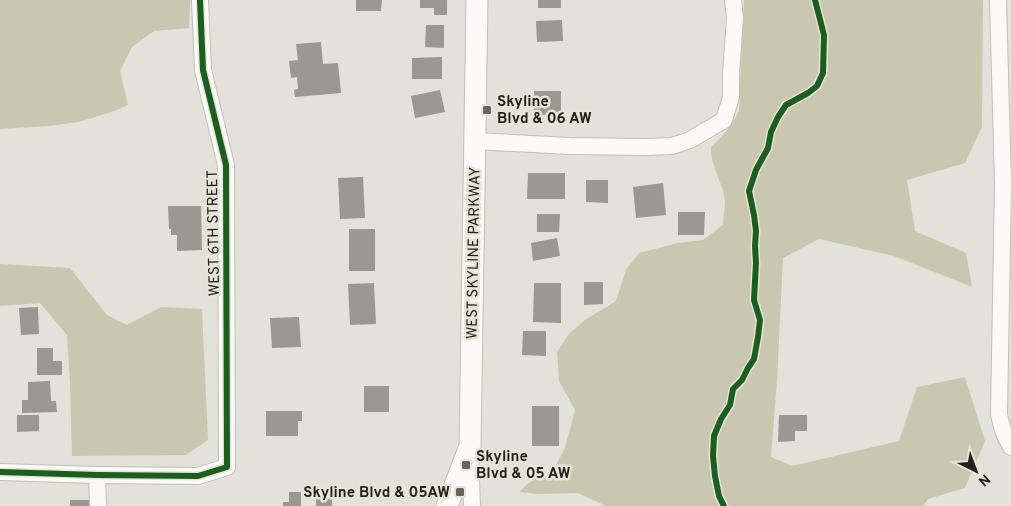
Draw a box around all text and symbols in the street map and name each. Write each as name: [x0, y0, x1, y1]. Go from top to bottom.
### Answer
place label: Skyline Blvd & 06 AW: [497, 93, 592, 129]
marker: Skyline Blvd & 06 AW: [481, 104, 493, 116]
street label: WEST SKYLINE PARKWAY: [463, 166, 486, 339]
street label: WEST 6TH STREET: [204, 170, 225, 296]
north arrow: [951, 446, 1001, 496]
place label: Skyline Blvd & 05 AW: [476, 448, 571, 484]
marker: Skyline Blvd & 05 AW: [460, 459, 472, 471]
text: N: [974, 470, 993, 489]
place label: Skyline Blvd & 05AW: [303, 484, 450, 503]
marker: Skyline Blvd & 05AW: [454, 486, 466, 498]

